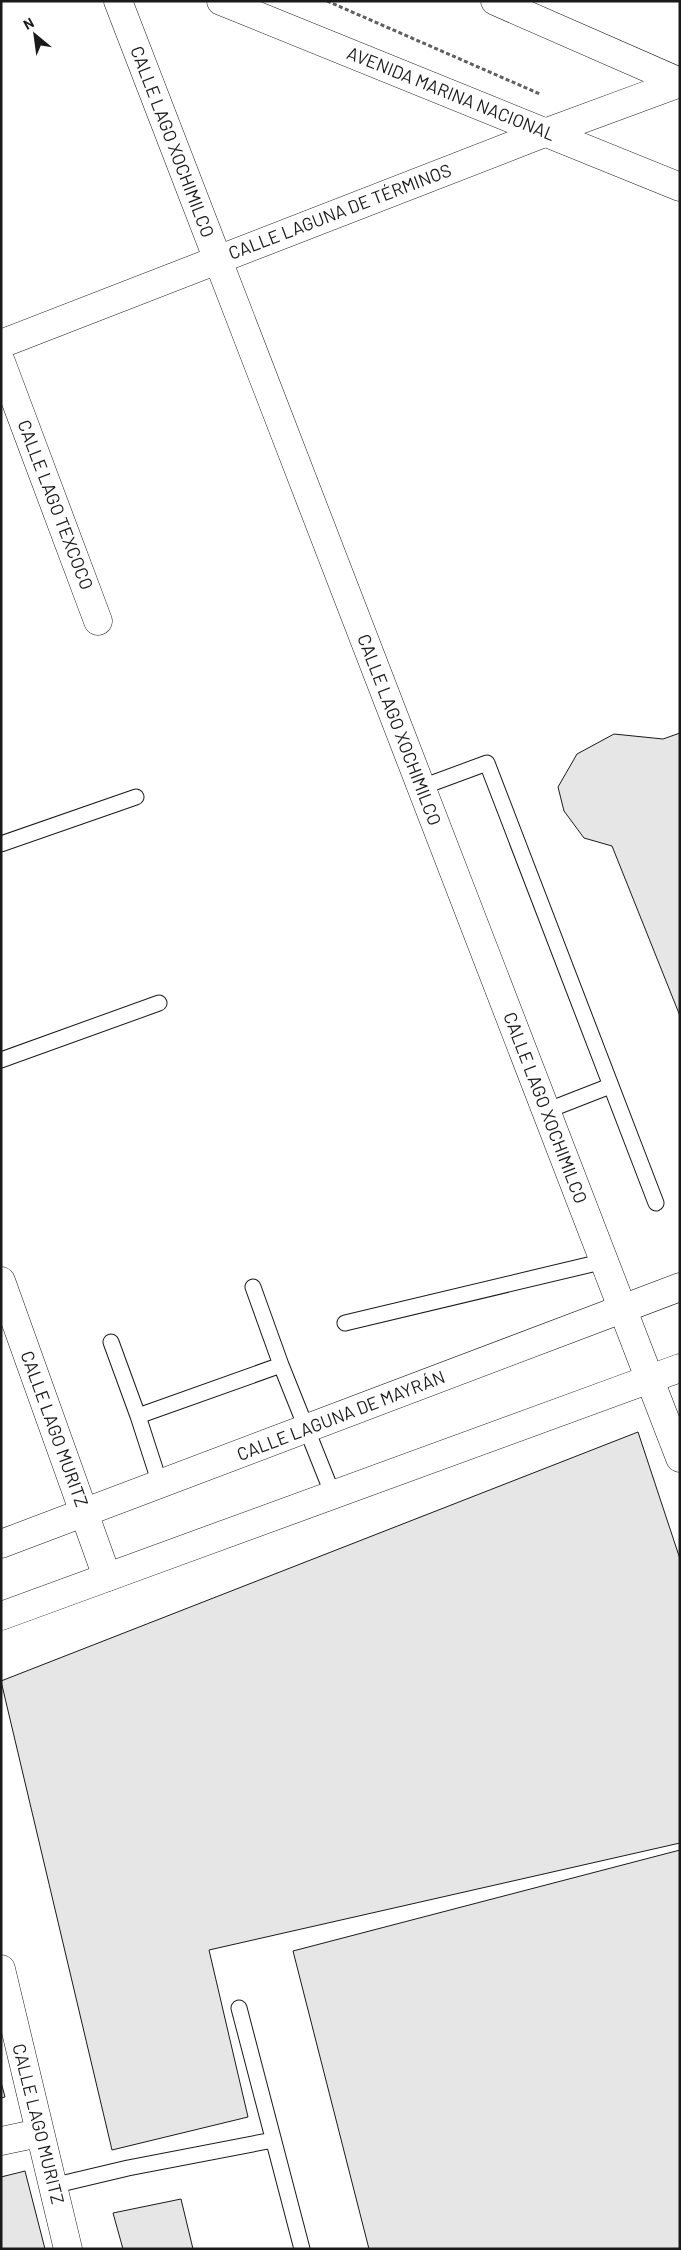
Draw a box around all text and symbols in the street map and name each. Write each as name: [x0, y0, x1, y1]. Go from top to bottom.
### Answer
north arrow: [10, 10, 60, 60]
text: N: [20, 14, 37, 33]
street label: AVENIDA MARINA NACIONAL: [344, 41, 559, 145]
street label: CALLE LAGO XOCHIMILCO: [126, 43, 220, 240]
street label: CALLE LAGUNA DE TÉRMINOS: [225, 158, 454, 264]
street label: CALLE LAGO TEXCOCO: [13, 417, 98, 593]
street label: CALLE LAGO XOCHIMILCO: [353, 631, 447, 828]
street label: CALLE LAGO XOCHIMILCO: [499, 1009, 593, 1206]
street label: CALLE LAGO MURITZ: [16, 1348, 93, 1510]
street label: CALLE LAGUNA DE MAYRÁN: [234, 1365, 448, 1465]
street label: CALLE LAGO MURITZ: [8, 2041, 70, 2206]

